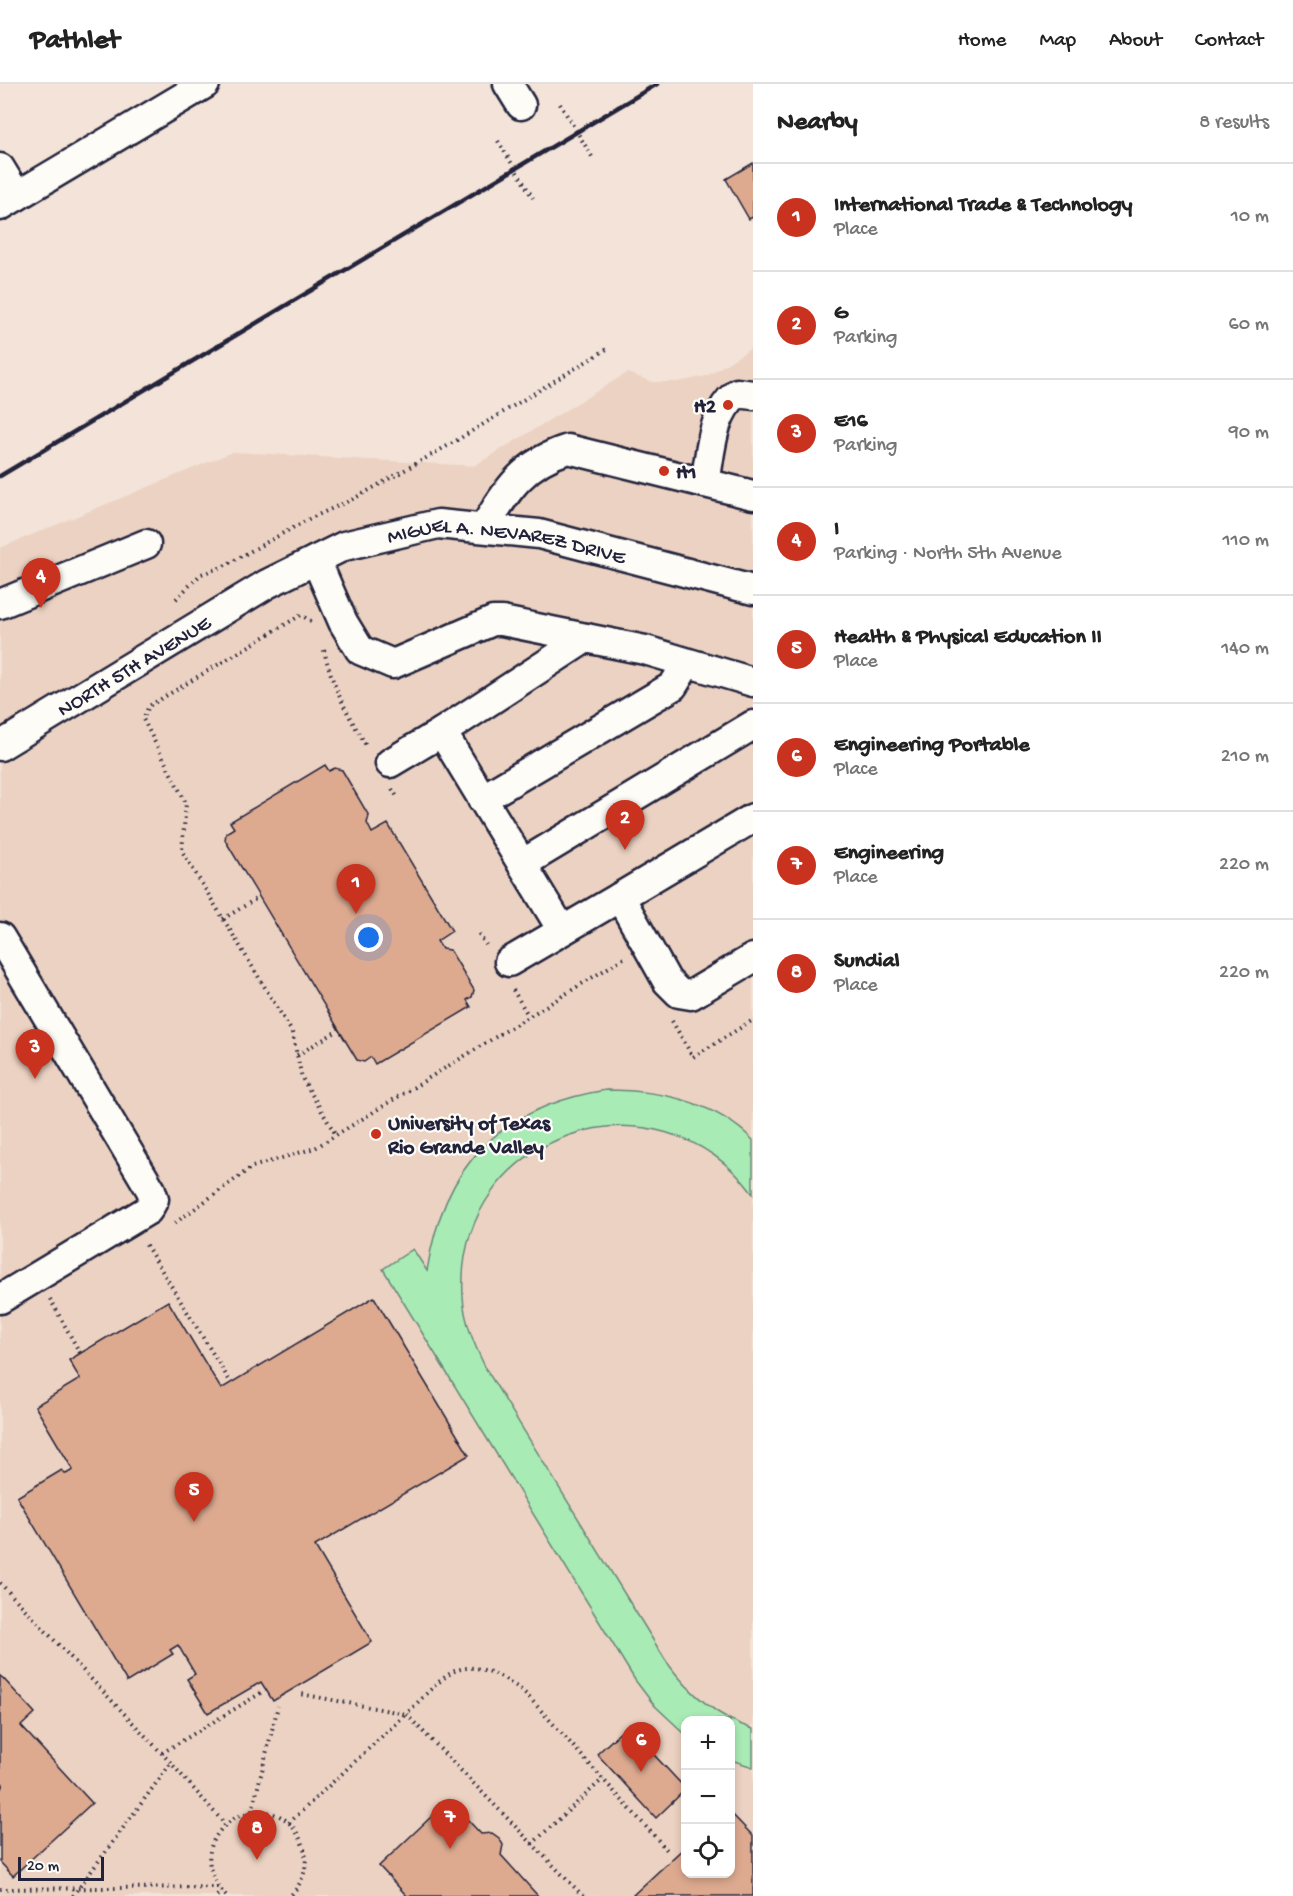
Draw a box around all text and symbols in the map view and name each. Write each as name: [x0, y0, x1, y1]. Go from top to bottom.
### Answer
text: Pathlet: [30, 25, 120, 58]
text: Home: [958, 29, 1006, 54]
text: Map: [1039, 29, 1076, 54]
text: About: [1109, 29, 1162, 54]
text: Contact: [1195, 29, 1263, 54]
text: Nearby: [777, 108, 858, 139]
text: 8 results: [1199, 112, 1269, 135]
text: International Trade & Technology: [834, 193, 1132, 219]
text: 1: [792, 206, 801, 229]
text: 10 m: [1231, 206, 1269, 229]
text: Place: [834, 219, 878, 242]
text: G: [834, 301, 848, 327]
text: 2: [792, 314, 801, 337]
text: 60 m: [1229, 314, 1269, 337]
text: Parking: [834, 327, 897, 350]
place label: H2: [694, 396, 717, 421]
marker: H2: [721, 398, 735, 412]
text: E16: [834, 409, 868, 435]
text: 3: [791, 422, 802, 445]
text: 90 m: [1229, 422, 1269, 445]
text: Parking: [834, 435, 897, 458]
place label: H1: [676, 462, 696, 487]
marker: H1: [657, 464, 671, 478]
street label: MIGUEL A. NEVAREZ DRIVE: [385, 514, 628, 572]
text: I: [834, 517, 839, 543]
text: 4: [792, 530, 801, 553]
text: 110 m: [1223, 530, 1269, 553]
text: Parking · North 5th Avenue: [834, 543, 1062, 566]
pin: 4: [22, 558, 60, 608]
street label: NORTH 5TH AVENUE: [54, 612, 217, 724]
text: Health & Physical Education II: [834, 625, 1102, 651]
text: 5: [791, 638, 802, 661]
text: 140 m: [1221, 638, 1269, 661]
text: Place: [834, 651, 878, 674]
text: Engineering Portable: [834, 733, 1030, 759]
text: 6: [791, 746, 802, 769]
text: 210 m: [1221, 746, 1269, 769]
text: Place: [834, 759, 878, 782]
pin: 2: [606, 800, 644, 850]
text: Engineering: [834, 841, 944, 867]
text: 7: [791, 854, 802, 877]
text: 220 m: [1219, 854, 1269, 877]
pin: 1: [336, 864, 376, 914]
text: Place: [834, 867, 878, 890]
your location: [354, 923, 383, 952]
text: Sundial: [834, 949, 900, 975]
text: 8: [791, 962, 802, 985]
text: 220 m: [1219, 962, 1269, 985]
text: Place: [834, 975, 878, 998]
pin: 3: [15, 1030, 54, 1079]
place label: University of Texas Rio Grande Valley: [387, 1113, 551, 1162]
marker: University of Texas Rio Grande Valley: [369, 1127, 383, 1141]
pin: 5: [174, 1472, 214, 1522]
map controls: [681, 1716, 735, 1878]
button: +: [681, 1716, 735, 1770]
pin: 6: [622, 1722, 660, 1772]
button: −: [681, 1770, 735, 1824]
pin: 7: [430, 1800, 470, 1849]
pin: 8: [238, 1810, 276, 1860]
button: locate: [681, 1824, 735, 1878]
scale bar: [18, 1854, 104, 1882]
text: 20 m: [27, 1858, 59, 1877]

